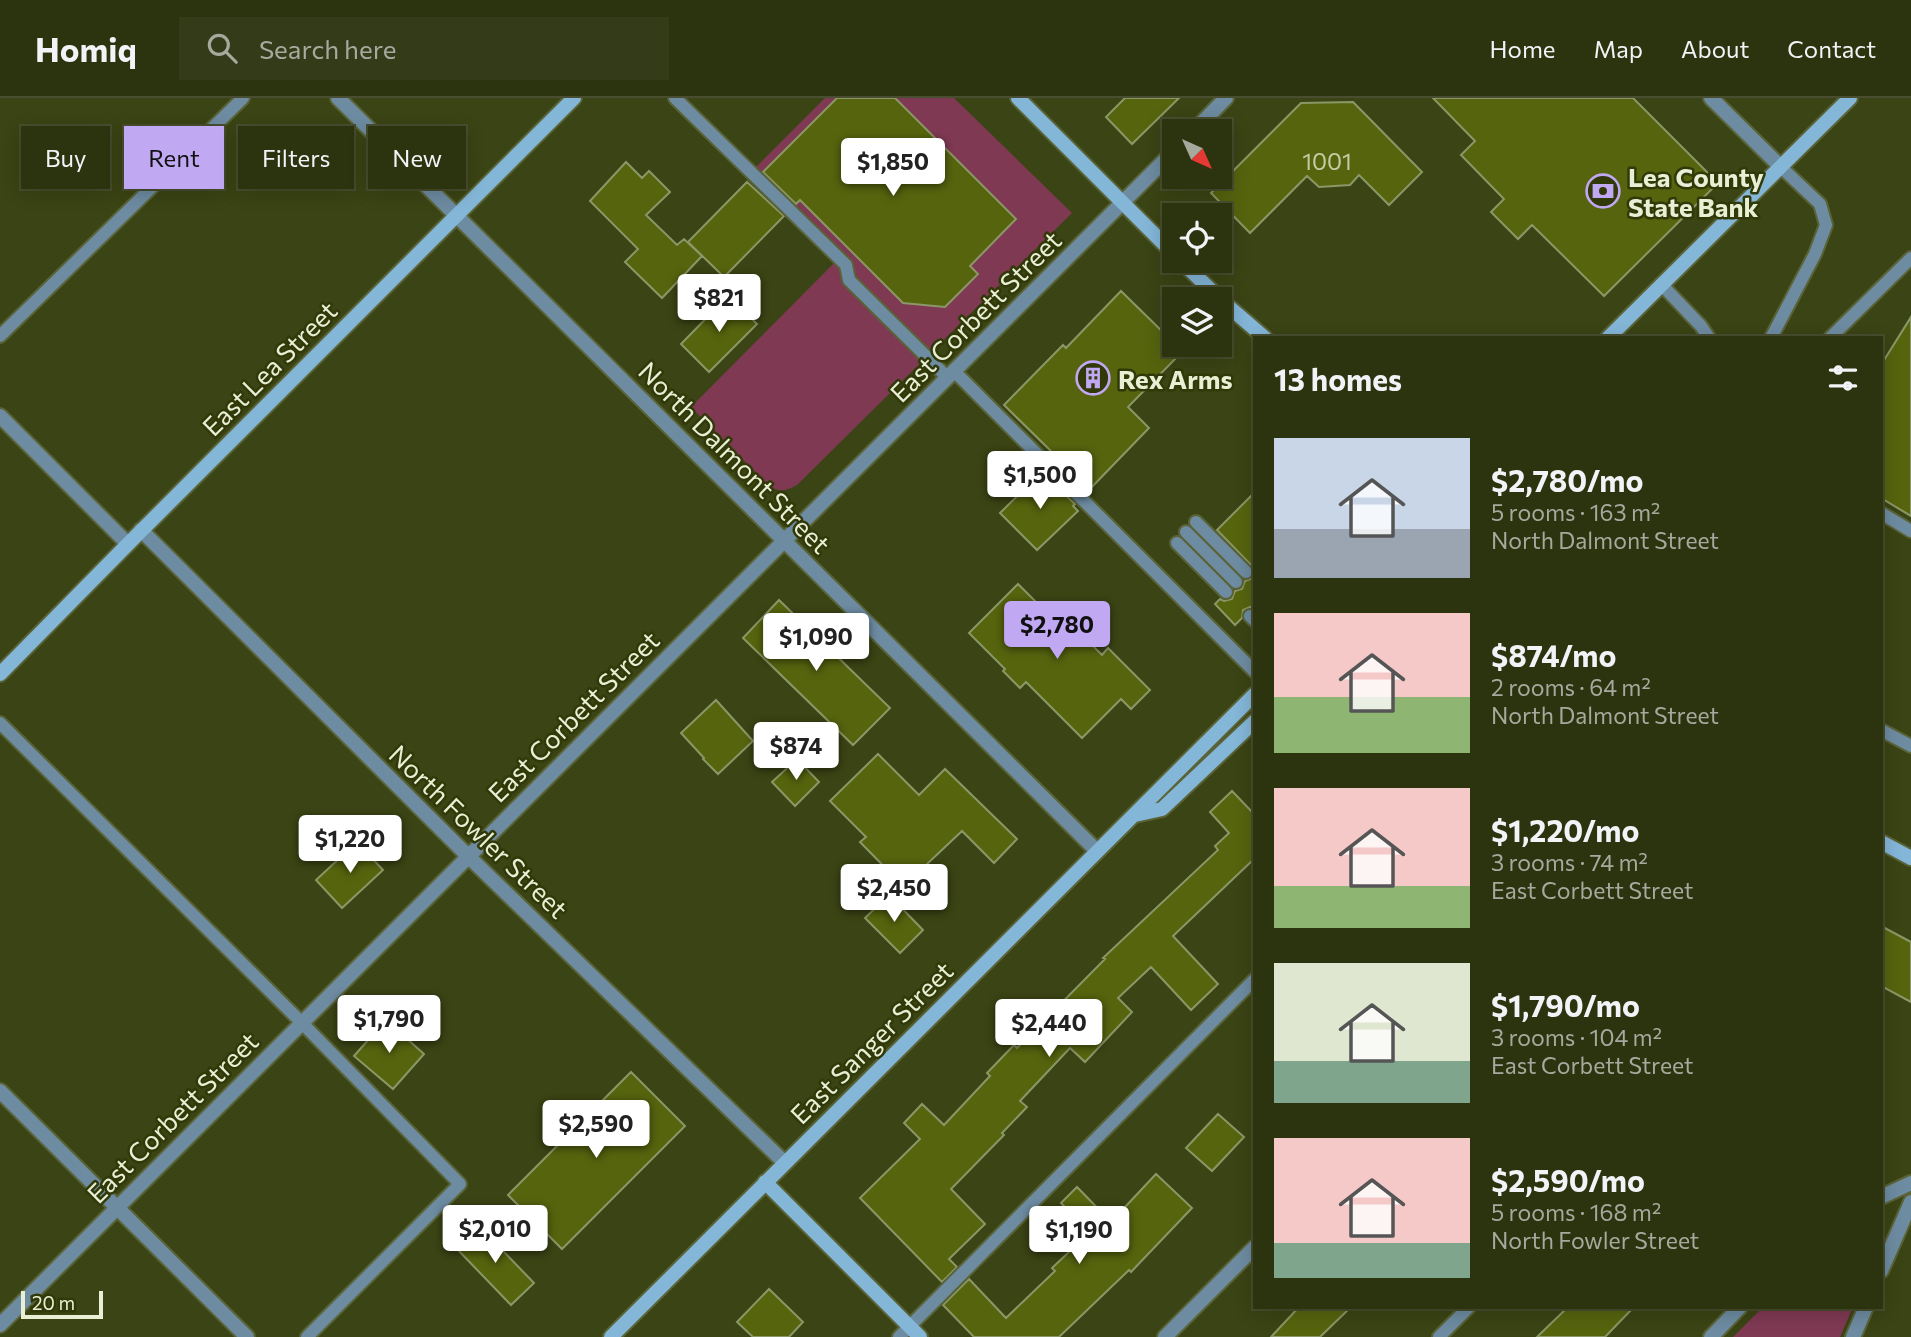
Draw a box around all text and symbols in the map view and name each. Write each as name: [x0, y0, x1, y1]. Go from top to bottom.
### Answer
search box: [179, 17, 669, 80]
text: Homiq: [35, 28, 137, 69]
icon: search: [203, 29, 241, 67]
text: Search here: [259, 33, 396, 64]
text: Home: [1490, 34, 1556, 63]
text: Map: [1594, 34, 1643, 63]
text: About: [1681, 34, 1749, 63]
text: Contact: [1787, 34, 1876, 63]
north arrow: [1162, 119, 1232, 189]
map controls: [1162, 119, 1232, 357]
chip: Buy: [21, 126, 110, 189]
chip: Rent: [124, 126, 224, 189]
chip: Filters: [238, 126, 354, 189]
chip: New: [368, 126, 466, 189]
pin: $1,850: [836, 139, 950, 198]
text: $1,850: [857, 147, 929, 175]
house number: 1001: [1302, 147, 1352, 175]
place label: Lea County State Bank: [1628, 161, 1764, 222]
bank icon: Lea County State Bank: [1584, 172, 1622, 210]
button: locate: [1162, 203, 1232, 273]
street label: East Corbett Street: [883, 224, 1067, 408]
pin: $821: [678, 274, 760, 334]
text: $821: [694, 283, 744, 311]
button: layers: [1162, 287, 1232, 357]
street label: East Lea Street: [195, 294, 343, 442]
street label: North Dalmont Street: [633, 355, 837, 559]
building icon: Rex Arms: [1074, 359, 1112, 397]
icon: filters: [1824, 359, 1862, 397]
text: 13 homes: [1274, 360, 1402, 397]
place label: Rex Arms: [1118, 363, 1233, 394]
pin: $1,500: [983, 452, 1097, 511]
text: $1,500: [1003, 460, 1077, 488]
text: $2,780/mo: [1491, 461, 1643, 498]
icon: home: [1330, 466, 1414, 550]
text: 5 rooms · 163 m²: [1491, 498, 1660, 526]
text: North Dalmont Street: [1491, 526, 1719, 554]
pin: $2,780: [1000, 602, 1114, 661]
text: $2,780: [1020, 610, 1094, 638]
pin: $1,090: [759, 614, 873, 673]
text: $1,090: [779, 622, 853, 650]
street label: East Corbett Street: [481, 624, 665, 808]
text: $874/mo: [1491, 636, 1616, 673]
icon: home: [1330, 641, 1414, 725]
text: 2 rooms · 64 m²: [1491, 673, 1651, 701]
text: North Dalmont Street: [1491, 701, 1719, 729]
pin: $874: [755, 722, 837, 782]
text: $874: [770, 731, 822, 759]
street label: North Fowler Street: [384, 738, 574, 924]
text: $1,220/mo: [1491, 811, 1639, 848]
pin: $1,220: [293, 816, 407, 875]
icon: home: [1330, 816, 1414, 900]
text: $1,220: [315, 824, 385, 852]
text: 3 rooms · 74 m²: [1491, 848, 1648, 876]
pin: $2,450: [837, 864, 951, 924]
text: $2,450: [857, 873, 931, 901]
text: East Corbett Street: [1491, 876, 1693, 904]
street label: East Sanger Street: [783, 954, 959, 1130]
text: $1,790/mo: [1491, 986, 1640, 1023]
icon: home: [1330, 991, 1414, 1075]
pin: $1,790: [332, 996, 446, 1055]
pin: $2,440: [992, 1000, 1106, 1059]
text: $1,790: [353, 1004, 425, 1032]
text: $2,440: [1011, 1008, 1087, 1036]
text: 3 rooms · 104 m²: [1491, 1023, 1662, 1051]
street label: East Corbett Street: [80, 1025, 264, 1209]
text: East Corbett Street: [1491, 1051, 1693, 1079]
pin: $2,590: [539, 1100, 653, 1160]
text: $2,590: [559, 1109, 633, 1137]
text: $2,590/mo: [1491, 1161, 1645, 1198]
icon: home: [1330, 1166, 1414, 1250]
text: 5 rooms · 168 m²: [1491, 1198, 1661, 1226]
pin: $2,010: [438, 1206, 552, 1265]
pin: $1,190: [1022, 1206, 1136, 1266]
text: $2,010: [459, 1214, 531, 1242]
text: $1,190: [1045, 1215, 1113, 1243]
text: North Fowler Street: [1491, 1226, 1699, 1254]
scale bar: [21, 1288, 103, 1320]
text: 20 m: [32, 1291, 75, 1314]

